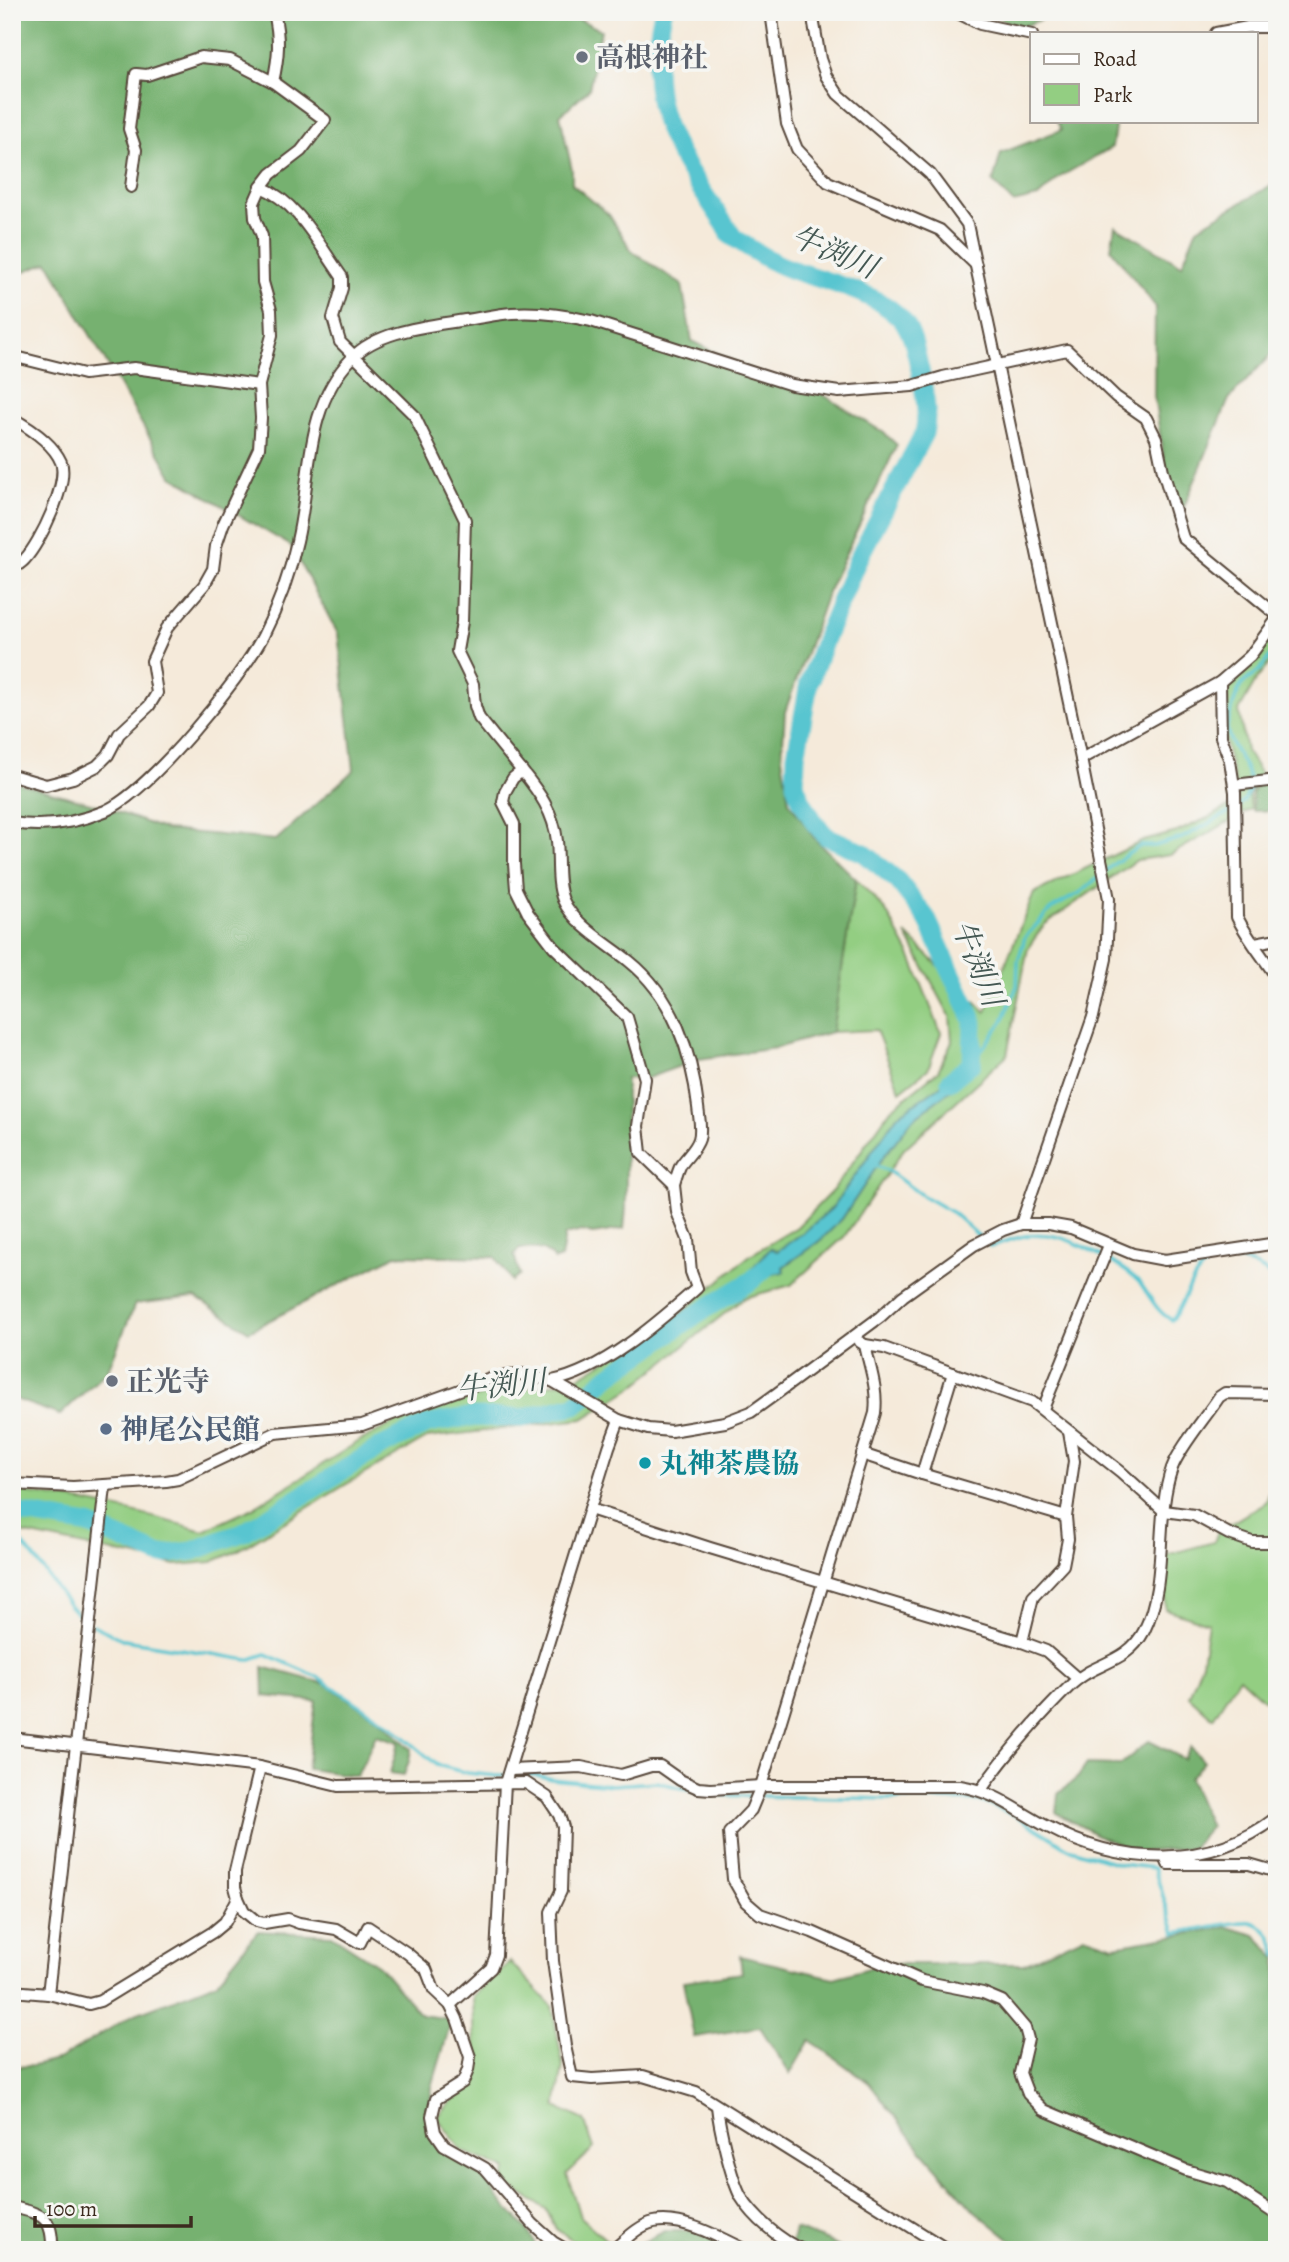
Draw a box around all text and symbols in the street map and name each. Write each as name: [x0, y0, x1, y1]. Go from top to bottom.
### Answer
legend: [1030, 32, 1258, 122]
place label: 高根神社: [596, 39, 708, 77]
text: Road: [1093, 45, 1137, 73]
marker: 高根神社: [574, 49, 590, 65]
text: Park: [1093, 81, 1133, 109]
water label: 牛渕川: [785, 216, 886, 289]
water label: 牛渕川: [943, 914, 1015, 1015]
water label: 牛渕川: [454, 1360, 551, 1410]
place label: 正光寺: [126, 1363, 210, 1401]
marker: 正光寺: [104, 1373, 120, 1389]
place label: 神尾公民館: [120, 1411, 260, 1449]
marker: 神尾公民館: [98, 1421, 114, 1437]
place label: 丸神茶農協: [659, 1445, 799, 1483]
marker: 丸神茶農協: [637, 1455, 653, 1471]
scale bar: [35, 2185, 191, 2229]
text: 100 m: [46, 2195, 97, 2223]

